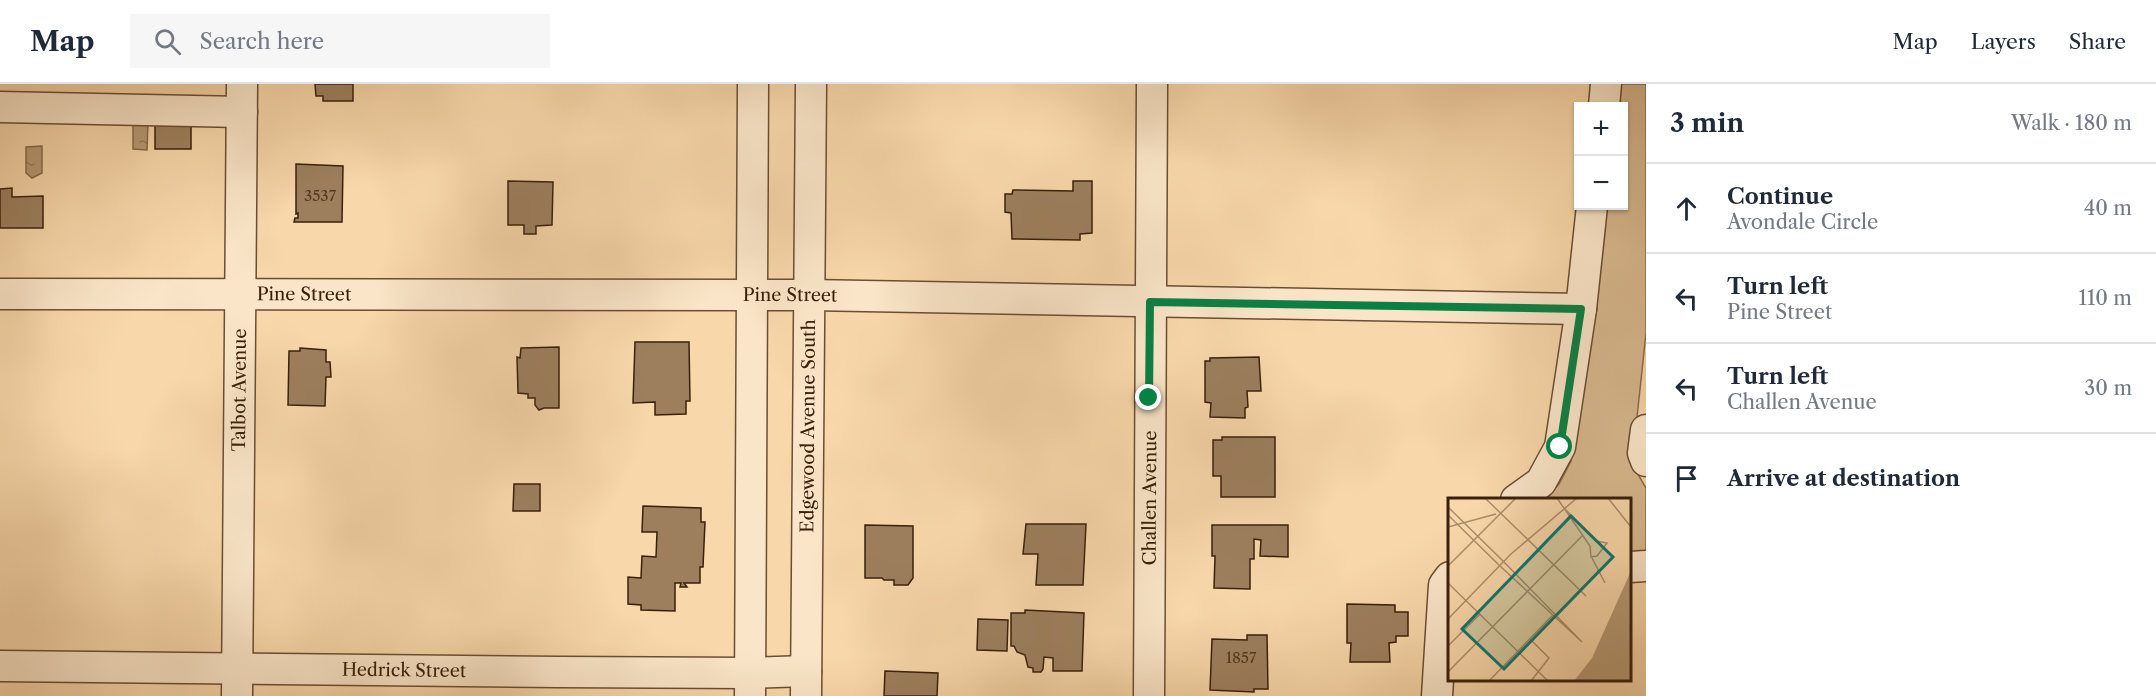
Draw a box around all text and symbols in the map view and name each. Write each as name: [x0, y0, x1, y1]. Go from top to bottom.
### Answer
search box: [130, 14, 550, 68]
text: Map: [30, 24, 94, 58]
icon: search: [151, 25, 184, 58]
text: Search here: [199, 28, 324, 55]
text: Map: [1893, 29, 1938, 54]
text: Layers: [1971, 29, 2036, 54]
text: Share: [2069, 29, 2126, 54]
map controls: [1574, 102, 1628, 210]
button: +: [1574, 102, 1628, 156]
text: 3 min: [1670, 107, 1744, 139]
text: Walk · 180 m: [2011, 111, 2132, 135]
button: −: [1574, 156, 1628, 210]
text: Continue: [1727, 183, 1833, 210]
house number: 3537: [304, 186, 337, 205]
icon: ahead: [1670, 192, 1703, 225]
text: 40 m: [2084, 196, 2132, 220]
text: Avondale Circle: [1727, 210, 1878, 234]
text: Turn left: [1727, 273, 1828, 300]
icon: left: [1670, 282, 1703, 315]
street label: Pine Street: [257, 283, 352, 305]
street label: Pine Street: [743, 284, 838, 307]
text: 110 m: [2079, 286, 2132, 310]
text: Pine Street: [1727, 300, 1832, 324]
street label: Edgewood Avenue South: [796, 319, 820, 533]
street label: Talbot Avenue: [228, 328, 251, 452]
text: Turn left: [1727, 363, 1828, 390]
icon: left: [1670, 372, 1703, 405]
text: 30 m: [2084, 376, 2132, 400]
route end: [1135, 384, 1161, 410]
text: Challen Avenue: [1727, 390, 1877, 414]
street label: Challen Avenue: [1139, 431, 1161, 566]
route start: [1546, 433, 1572, 459]
icon: arrive: [1670, 462, 1703, 495]
text: Arrive at destination: [1727, 465, 1960, 492]
inset map: [1448, 498, 1631, 681]
house number: 1857: [1226, 648, 1257, 667]
street label: Hedrick Street: [342, 659, 467, 682]

